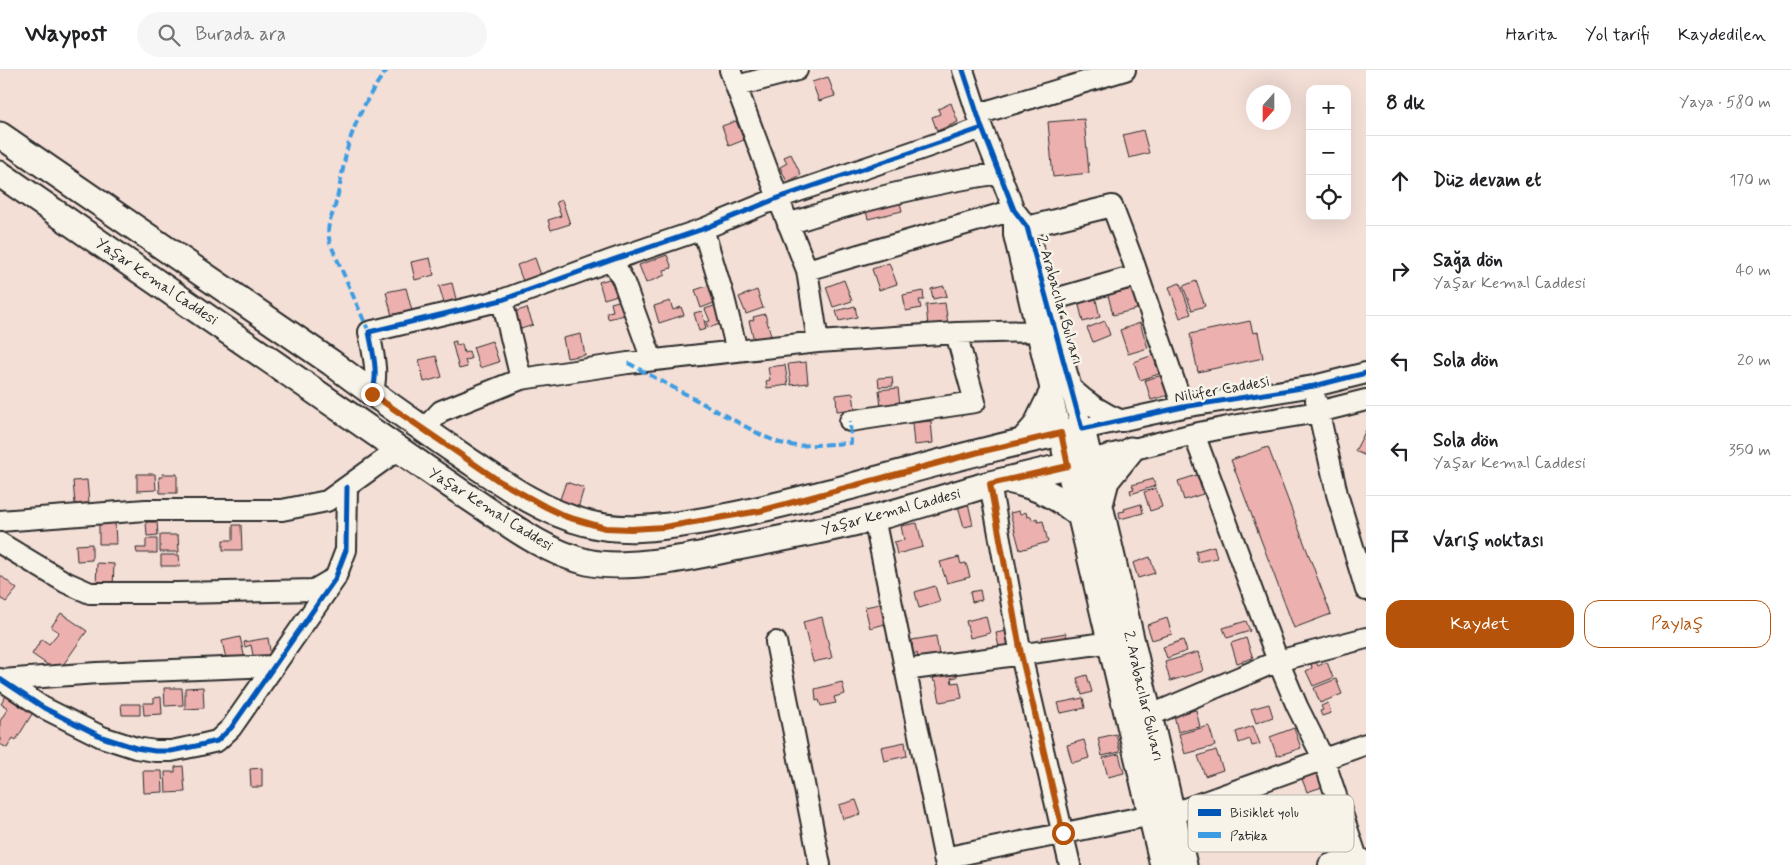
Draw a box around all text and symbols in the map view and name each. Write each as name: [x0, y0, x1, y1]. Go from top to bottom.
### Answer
search box: [137, 12, 487, 57]
text: Waypost: [25, 19, 107, 50]
icon: search: [155, 21, 183, 49]
text: Burada ara: [195, 22, 286, 47]
text: Harita: [1506, 23, 1557, 47]
text: Yol tarifi: [1585, 23, 1650, 47]
text: Kaydedilen: [1678, 23, 1766, 47]
north arrow: [1246, 85, 1291, 130]
map controls: [1306, 85, 1351, 220]
button: +: [1306, 85, 1351, 130]
text: 8 dk: [1386, 89, 1425, 117]
text: Yaya · 580 m: [1679, 92, 1771, 113]
button: −: [1306, 130, 1351, 175]
icon: ahead: [1386, 167, 1414, 195]
text: Düz devam et: [1433, 168, 1541, 193]
text: 170 m: [1729, 170, 1771, 191]
button: locate: [1306, 175, 1351, 220]
street label: 2. Arabacılar Bulvarı: [1031, 233, 1087, 367]
street label: Yaşar Kemal Caddesi: [92, 234, 221, 330]
text: Sağa dön: [1433, 248, 1503, 273]
icon: right: [1386, 257, 1414, 285]
text: 40 m: [1735, 260, 1771, 281]
text: Yaşar Kemal Caddesi: [1433, 273, 1586, 294]
icon: left: [1386, 347, 1414, 375]
text: Sola dön: [1433, 348, 1498, 373]
text: 20 m: [1737, 350, 1771, 371]
street label: Nilüfer Caddesi: [1173, 372, 1272, 408]
route end: [361, 383, 384, 406]
text: Sola dön: [1433, 428, 1498, 453]
icon: left: [1386, 437, 1414, 465]
text: 350 m: [1729, 440, 1771, 461]
text: Yaşar Kemal Caddesi: [1433, 453, 1586, 474]
street label: Yaşar Kemal Caddesi: [424, 463, 556, 556]
street label: Yaşar Kemal Caddesi: [820, 484, 963, 540]
icon: arrive: [1386, 527, 1414, 555]
text: Varış noktası: [1433, 528, 1544, 553]
button: Kaydet: [1386, 600, 1574, 648]
button: Paylaş: [1584, 600, 1771, 648]
street label: 2. Arabacılar Bulvarı: [1118, 629, 1168, 763]
legend: [1188, 795, 1354, 852]
text: Bisiklet yolu: [1230, 804, 1299, 822]
route start: [1052, 822, 1075, 845]
text: Patika: [1230, 827, 1268, 845]

